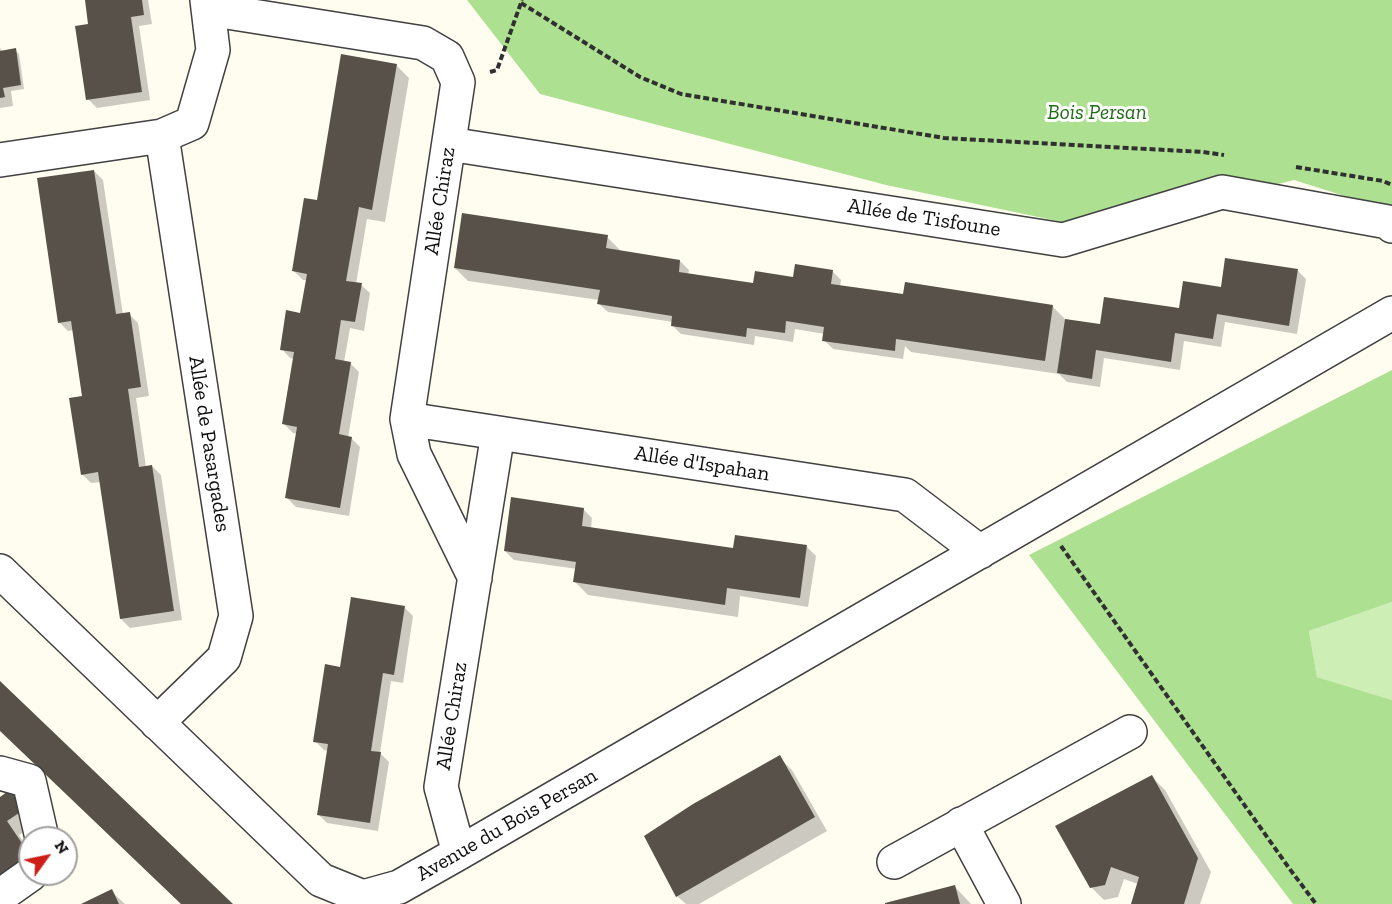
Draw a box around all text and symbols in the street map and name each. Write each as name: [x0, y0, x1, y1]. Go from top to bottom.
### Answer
park label: Bois Persan: [1047, 100, 1147, 126]
street label: Allée Chiraz: [419, 145, 461, 257]
street label: Allée de Tisfoune: [846, 193, 1002, 243]
street label: Allée de Pasargades: [183, 354, 235, 534]
street label: Allée d'Ispahan: [633, 441, 771, 487]
street label: Allée Chiraz: [431, 660, 473, 772]
street label: Avenue du Bois Persan: [412, 763, 602, 887]
north arrow: [18, 826, 78, 886]
text: N: [51, 837, 73, 857]

